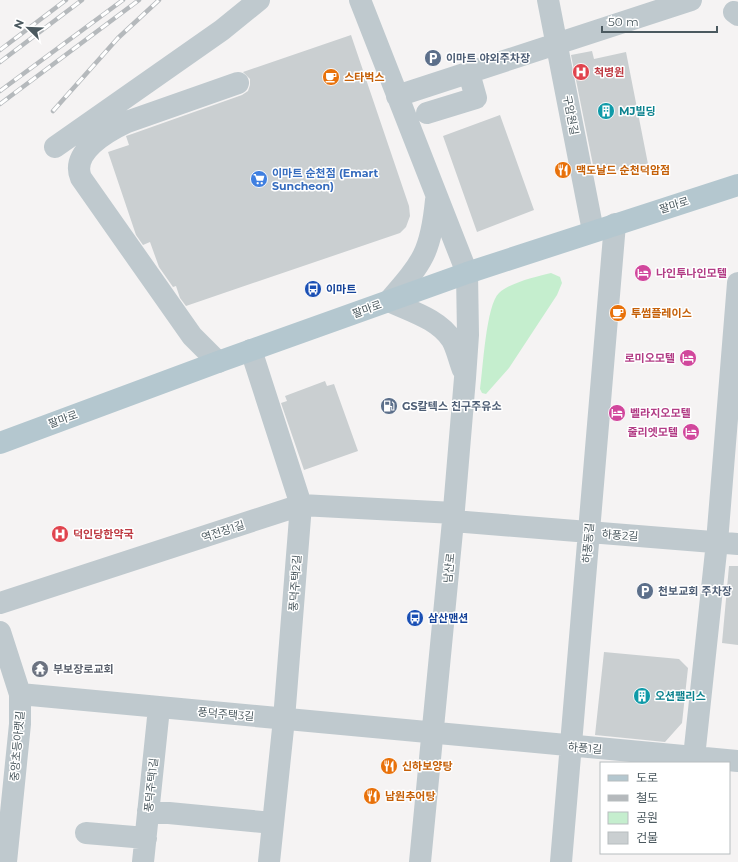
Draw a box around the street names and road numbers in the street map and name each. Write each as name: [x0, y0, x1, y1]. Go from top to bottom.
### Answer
street label: 구암원길: [560, 94, 582, 136]
street label: 팔마로: [657, 194, 691, 216]
street label: 팔마로: [350, 297, 384, 321]
street label: 팔마로: [46, 407, 80, 431]
street label: 역전장1길: [200, 517, 246, 545]
street label: 하풍동길: [579, 522, 597, 564]
street label: 하풍2길: [601, 527, 639, 543]
street label: 남산로: [440, 552, 458, 584]
street label: 풍덕주택2길: [286, 554, 304, 612]
street label: 풍덕주택3길: [197, 705, 255, 723]
street label: 중앙초등아랫길: [7, 710, 27, 782]
street label: 하풍1길: [567, 740, 603, 756]
street label: 풍덕주택1길: [141, 757, 161, 813]

